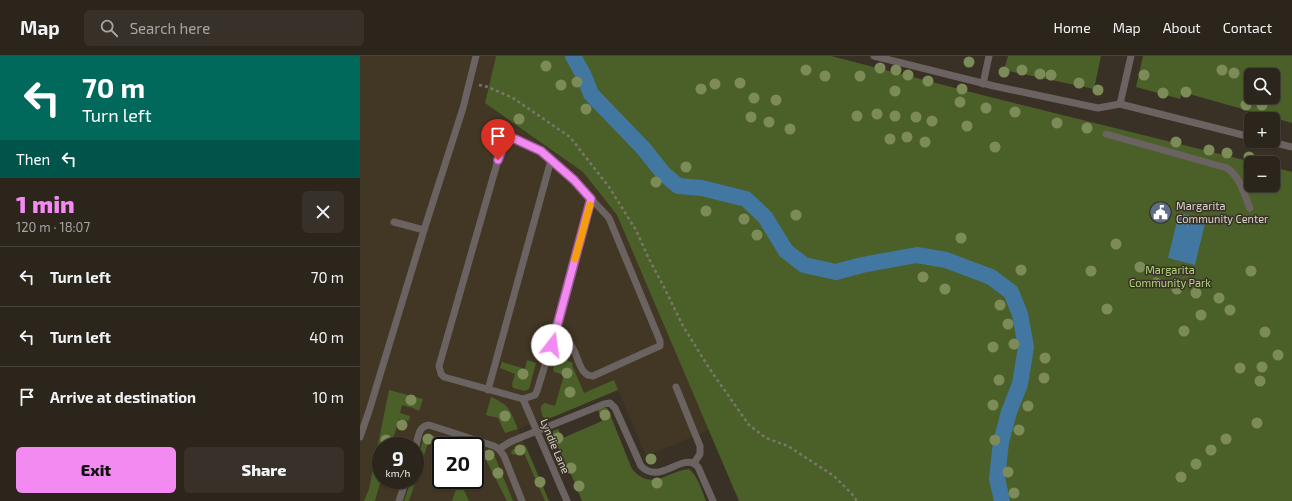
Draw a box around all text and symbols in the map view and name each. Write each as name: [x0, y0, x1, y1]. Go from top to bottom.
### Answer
search box: [84, 10, 364, 46]
text: Map: [20, 16, 60, 39]
icon: search: [98, 17, 120, 39]
text: Search here: [130, 19, 210, 37]
text: Home: [1054, 19, 1091, 36]
text: Map: [1113, 19, 1141, 36]
text: About: [1163, 19, 1201, 36]
text: Contact: [1223, 19, 1272, 36]
map controls: [1244, 68, 1280, 192]
button: search: [1244, 68, 1280, 104]
text: 70 m: [82, 70, 145, 104]
icon: left: [16, 72, 68, 124]
text: Turn left: [82, 104, 152, 126]
button: +: [1244, 112, 1280, 148]
pin: [481, 119, 515, 160]
icon: arrive: [487, 125, 509, 147]
icon: left: [58, 148, 80, 170]
text: Then: [16, 150, 50, 168]
button: −: [1244, 156, 1280, 192]
text: 1 min: [16, 189, 75, 218]
button: close: [302, 191, 344, 233]
public building icon: Margarita Community Center: [1148, 199, 1174, 225]
place label: Margarita Community Center: [1176, 199, 1269, 225]
text: 120 m · 18:07: [16, 219, 90, 235]
park label: Margarita Community Park: [1129, 263, 1211, 289]
icon: left: [16, 266, 38, 288]
text: Turn left: [50, 268, 111, 286]
text: 70 m: [311, 268, 344, 286]
position arrow: [531, 324, 573, 366]
icon: left: [16, 326, 38, 348]
text: Turn left: [50, 328, 111, 346]
text: 40 m: [309, 328, 344, 346]
icon: arrive: [16, 386, 38, 408]
text: Arrive at destination: [50, 388, 196, 406]
text: 10 m: [312, 388, 344, 406]
street label: Lyndie Lane: [538, 416, 573, 475]
speed limit sign: 20: [432, 437, 484, 489]
text: 9: [392, 446, 404, 470]
button: Exit: [16, 447, 176, 493]
button: Share: [184, 447, 344, 493]
text: km/h: [386, 467, 410, 479]

